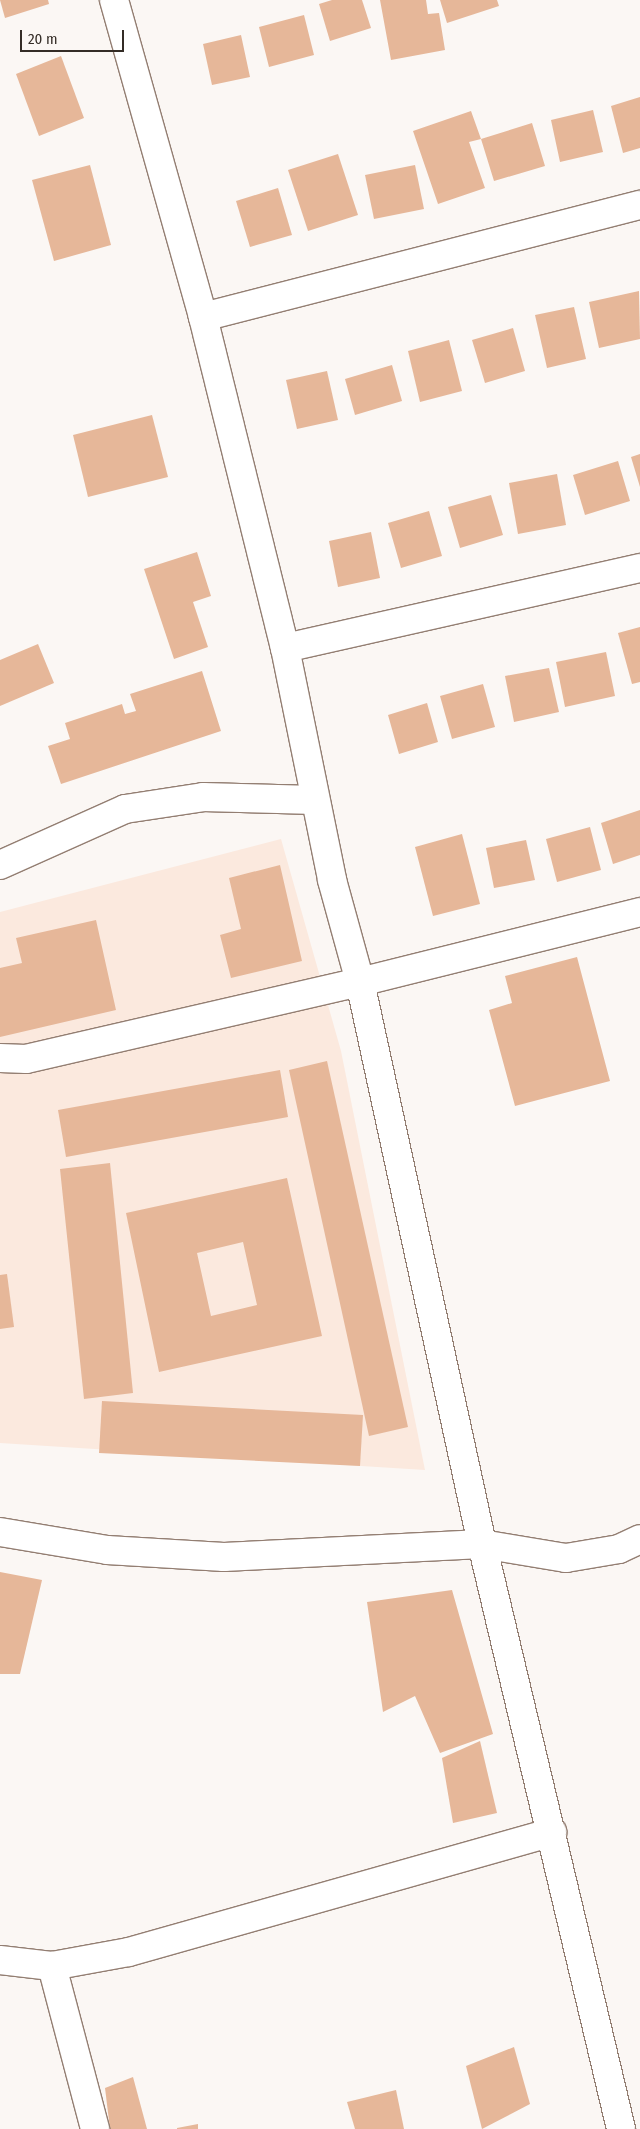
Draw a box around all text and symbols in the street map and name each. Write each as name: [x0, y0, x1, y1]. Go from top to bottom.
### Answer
scale bar: [22, 20, 126, 52]
text: 20 m: [28, 30, 58, 48]

